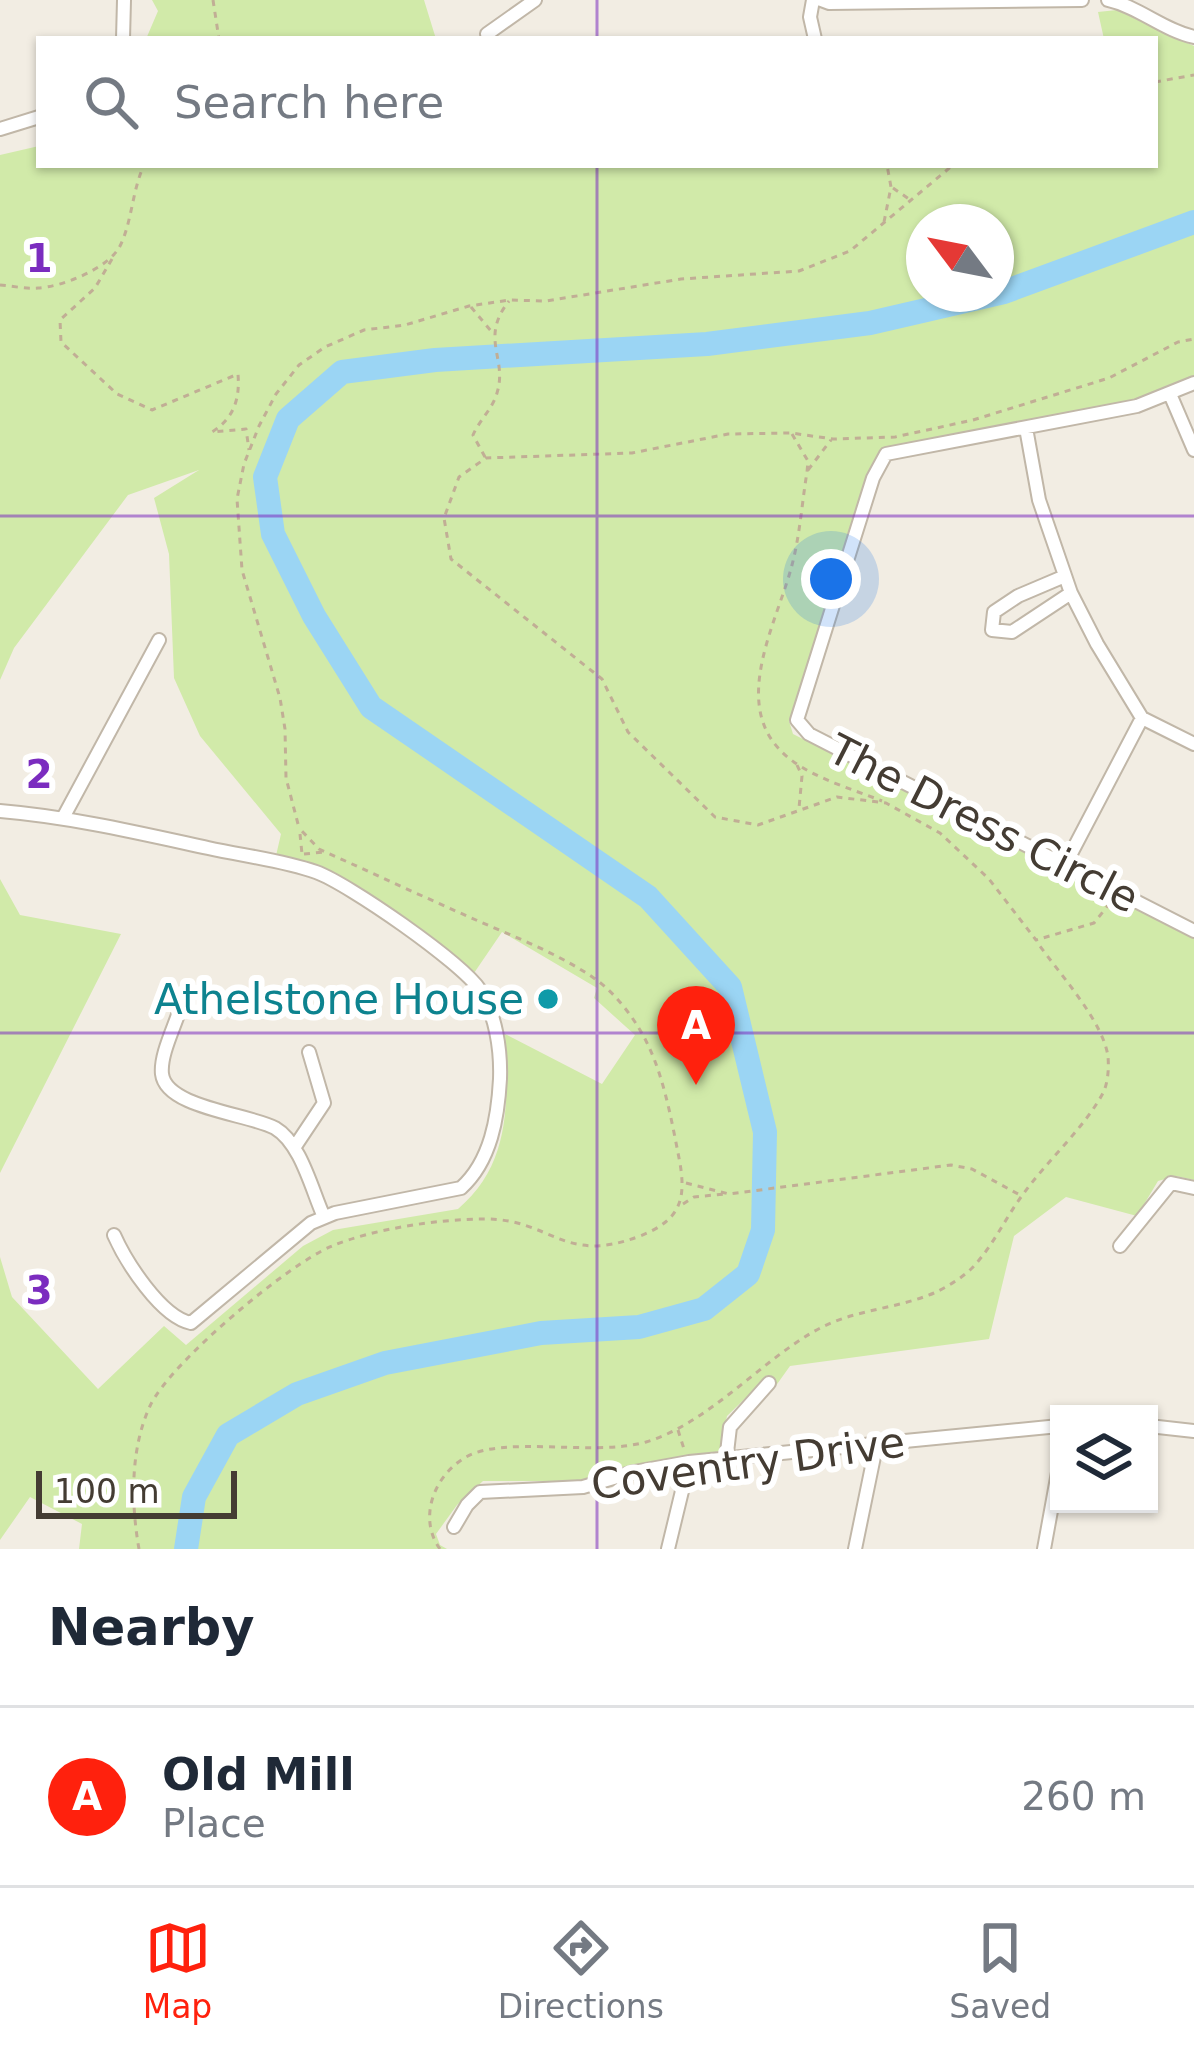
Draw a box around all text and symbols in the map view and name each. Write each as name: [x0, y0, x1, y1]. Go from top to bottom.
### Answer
search box: [36, 36, 1158, 168]
icon: search: [78, 69, 144, 135]
text: Search here: [174, 76, 444, 129]
north arrow: [906, 204, 1014, 312]
text: 1: [25, 236, 53, 281]
your location: [801, 549, 861, 609]
street label: The Dress Circle: [820, 724, 1147, 923]
text: 2: [25, 752, 53, 797]
place label: Athelstone House: [154, 975, 524, 1024]
marker: Athelstone House: [535, 986, 561, 1012]
pin: A: [657, 986, 735, 1085]
text: 3: [25, 1268, 53, 1313]
map controls: [1050, 1405, 1158, 1513]
button: layers: [1050, 1405, 1158, 1513]
street label: Coventry Drive: [588, 1417, 908, 1510]
scale bar: [36, 1465, 237, 1518]
text: 100 m: [54, 1472, 160, 1511]
text: Nearby: [48, 1598, 255, 1657]
text: Old Mill: [162, 1748, 355, 1801]
text: A: [72, 1774, 102, 1819]
text: 260 m: [1021, 1774, 1146, 1819]
text: Place: [162, 1801, 266, 1846]
tab: Map: [143, 1915, 212, 2026]
tab: Directions: [498, 1915, 664, 2026]
tab: Saved: [949, 1915, 1051, 2026]

